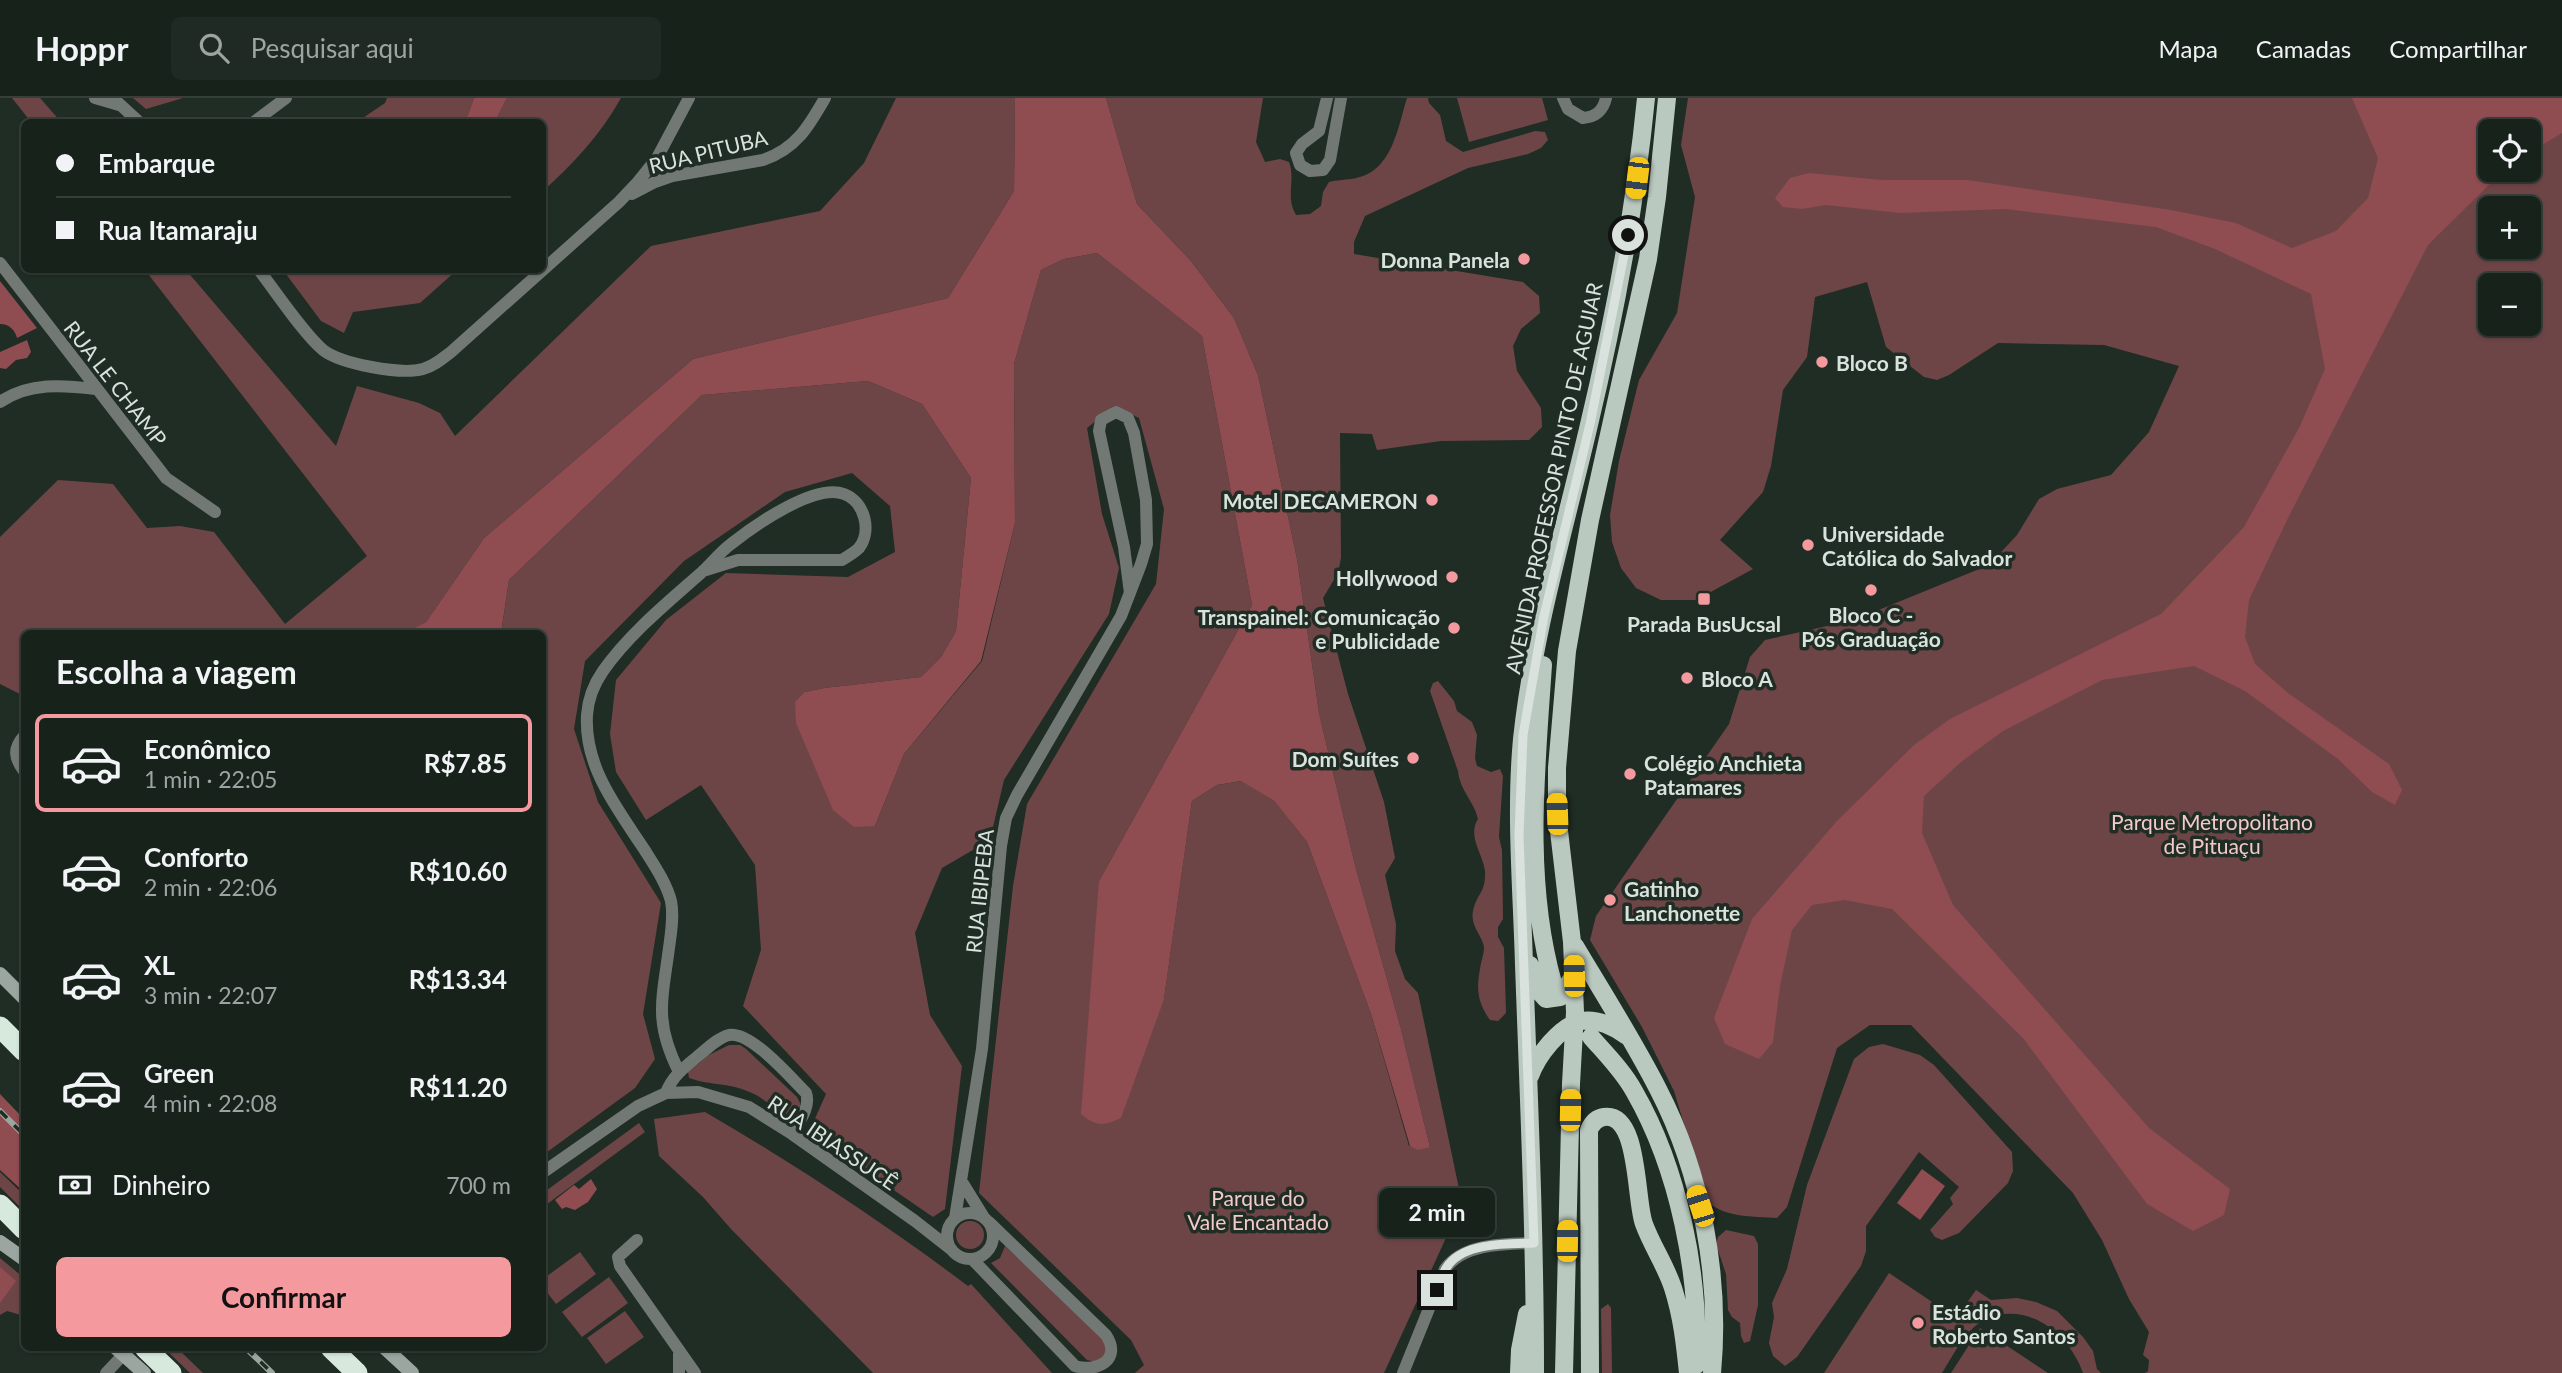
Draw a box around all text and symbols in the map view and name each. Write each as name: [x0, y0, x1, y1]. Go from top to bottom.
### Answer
search box: [171, 17, 661, 80]
text: Hoppr: [35, 28, 129, 68]
icon: search: [195, 29, 233, 67]
text: Pesquisar aqui: [251, 32, 414, 64]
text: Mapa: [2159, 34, 2218, 63]
text: Camadas: [2256, 34, 2351, 63]
text: Compartilhar: [2389, 34, 2527, 63]
map controls: [2478, 119, 2541, 336]
button: locate: [2478, 119, 2541, 182]
street label: RUA PITUBA: [646, 124, 770, 178]
text: Embarque: [98, 147, 215, 179]
car: [1625, 156, 1650, 200]
button: +: [2478, 196, 2541, 259]
text: Rua Itamaraju: [98, 214, 258, 246]
route start: [1612, 219, 1644, 251]
place label: Donna Panela: [1380, 247, 1510, 272]
marker: Donna Panela: [1516, 251, 1532, 267]
button: −: [2478, 273, 2541, 336]
street label: AVENIDA PROFESSOR PINTO DE AGUIAR: [1499, 279, 1607, 676]
street label: RUA LE CHAMP: [59, 316, 173, 450]
place label: Bloco B: [1836, 350, 1908, 375]
marker: Bloco B: [1814, 354, 1830, 370]
place label: Motel DECAMERON: [1223, 488, 1418, 513]
marker: Motel DECAMERON: [1424, 492, 1440, 508]
place label: Universidade Católica do Salvador: [1822, 521, 2012, 570]
marker: Universidade Católica do Salvador: [1800, 537, 1816, 553]
place label: Hollywood: [1336, 565, 1438, 590]
marker: Hollywood: [1444, 569, 1460, 585]
marker: Bloco C - Pós Graduação: [1863, 582, 1879, 598]
marker: Parada BusUcsal: [1696, 591, 1712, 607]
place label: Bloco C - Pós Graduação: [1801, 602, 1941, 651]
place label: Transpainel: Comunicação e Publicidade: [1197, 604, 1440, 653]
place label: Parada BusUcsal: [1627, 611, 1781, 636]
marker: Transpainel: Comunicação e Publicidade: [1446, 620, 1462, 636]
text: Escolha a viagem: [56, 652, 297, 691]
place label: Bloco A: [1701, 666, 1773, 691]
marker: Bloco A: [1679, 670, 1695, 686]
icon: car: [60, 732, 123, 795]
text: Econômico: [144, 733, 271, 765]
place label: Dom Suítes: [1292, 746, 1399, 771]
text: R$7.85: [424, 747, 507, 779]
marker: Dom Suítes: [1405, 750, 1421, 766]
place label: Colégio Anchieta Patamares: [1644, 750, 1802, 799]
text: 1 min · 22:05: [144, 765, 277, 793]
marker: Colégio Anchieta Patamares: [1622, 766, 1638, 782]
car: [1546, 793, 1569, 835]
park label: Parque Metropolitano de Pituaçu: [2111, 809, 2313, 858]
street label: RUA IBIPEBA: [960, 827, 998, 954]
icon: car: [60, 840, 123, 903]
text: Conforto: [144, 841, 248, 873]
text: R$10.60: [409, 855, 507, 887]
text: 2 min · 22:06: [144, 873, 277, 901]
place label: Gatinho Lanchonette: [1624, 876, 1740, 925]
marker: Gatinho Lanchonette: [1602, 892, 1618, 908]
icon: car: [60, 948, 123, 1011]
text: XL: [144, 949, 175, 981]
car: [1563, 955, 1586, 997]
text: R$13.34: [409, 963, 507, 995]
text: 3 min · 22:07: [144, 981, 277, 1009]
icon: car: [60, 1056, 123, 1119]
text: Green: [144, 1057, 214, 1089]
text: R$11.20: [409, 1071, 507, 1103]
text: 4 min · 22:08: [144, 1089, 277, 1117]
street label: RUA IBIASSUCÊ: [763, 1089, 903, 1195]
car: [1560, 1089, 1581, 1131]
icon: cash: [56, 1166, 94, 1204]
text: Dinheiro: [112, 1169, 210, 1201]
text: 700 m: [446, 1171, 511, 1199]
car: [1684, 1183, 1717, 1229]
park label: Parque do Vale Encantado: [1187, 1185, 1329, 1234]
callout: 2 min: [1379, 1188, 1495, 1238]
text: 2 min: [1408, 1198, 1466, 1226]
car: [1557, 1220, 1578, 1262]
button: Confirmar: [56, 1257, 511, 1337]
route end: [1421, 1274, 1453, 1306]
place label: Estádio Roberto Santos: [1932, 1299, 2075, 1348]
marker: Estádio Roberto Santos: [1910, 1315, 1926, 1331]

